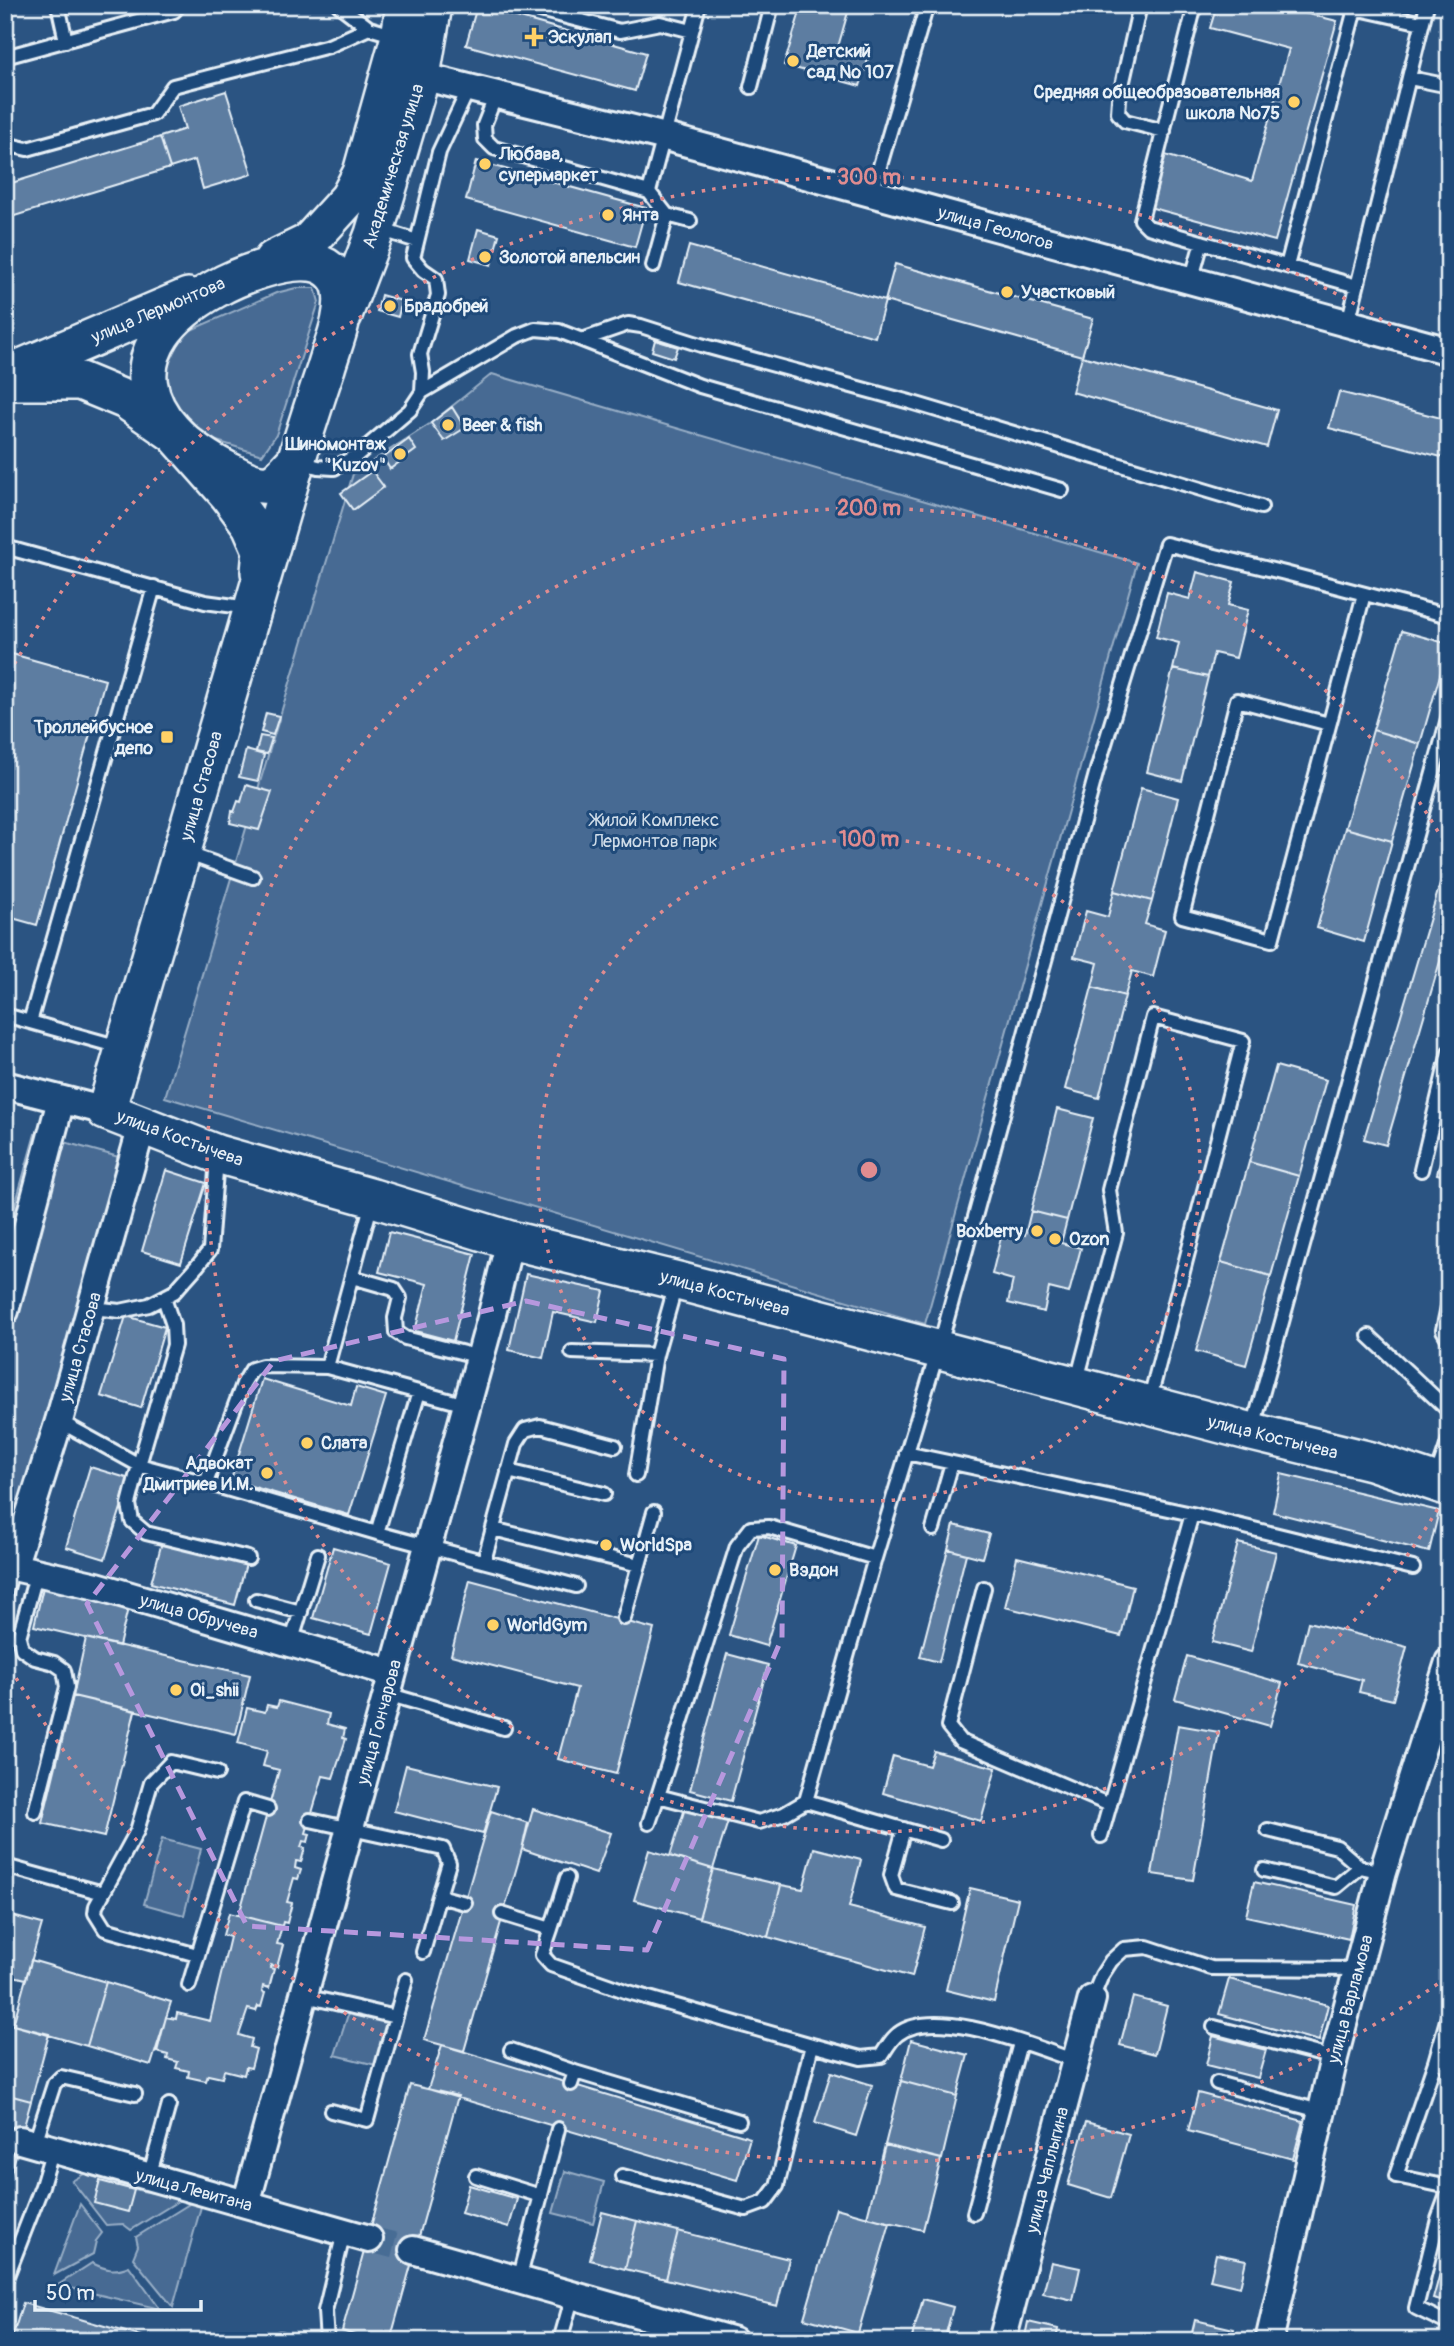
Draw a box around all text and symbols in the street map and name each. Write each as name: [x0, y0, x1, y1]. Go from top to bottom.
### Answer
place label: Эскулап: [548, 26, 612, 49]
marker: Эскулап: [526, 29, 542, 45]
place label: Детский сад № 107: [806, 40, 894, 84]
marker: Детский сад № 107: [785, 53, 801, 69]
street label: Академическая улица: [358, 81, 429, 251]
place label: Средняя общеобразовательная школа №75: [1034, 81, 1280, 125]
marker: Средняя общеобразовательная школа №75: [1286, 94, 1302, 110]
place label: Любава, супермаркет: [498, 143, 599, 187]
marker: Любава, супермаркет: [477, 156, 493, 172]
text: 300 m: [837, 164, 901, 191]
street label: улица Геологов: [934, 201, 1057, 256]
place label: Янта: [622, 204, 659, 227]
marker: Янта: [600, 207, 616, 223]
place label: Золотой апельсин: [499, 246, 640, 269]
marker: Золотой апельсин: [477, 249, 493, 265]
street label: улица Лермонтова: [87, 272, 229, 349]
place label: Участковый: [1021, 281, 1115, 304]
marker: Участковый: [999, 284, 1015, 300]
place label: Брадобрей: [404, 295, 488, 318]
marker: Брадобрей: [382, 298, 398, 314]
place label: Beer & fish: [462, 414, 543, 437]
marker: Beer & fish: [440, 417, 456, 433]
place label: Шиномонтаж "Kuzov": [284, 433, 386, 477]
marker: Шиномонтаж "Kuzov": [392, 446, 408, 462]
text: 200 m: [837, 495, 901, 522]
place label: Троллейбусное депо: [33, 716, 154, 760]
marker: Троллейбусное депо: [159, 729, 175, 745]
street label: улица Стасова: [175, 729, 228, 845]
park label: Жилой Комплекс Лермонтов парк: [588, 809, 719, 853]
text: 100 m: [839, 826, 899, 853]
street label: улица Костычева: [112, 1105, 246, 1172]
centre of rings: [857, 1158, 881, 1182]
place label: Boxberry: [956, 1220, 1023, 1243]
marker: Boxberry: [1029, 1223, 1045, 1239]
place label: Ozon: [1069, 1228, 1109, 1251]
marker: Ozon: [1047, 1231, 1063, 1247]
street label: улица Костычева: [657, 1265, 792, 1322]
street label: улица Стасова: [54, 1290, 107, 1406]
street label: улица Костычева: [1204, 1410, 1340, 1465]
place label: Слата: [321, 1432, 368, 1455]
marker: Слата: [299, 1435, 315, 1451]
place label: Адвокат Дмитриев И.М.: [143, 1452, 254, 1496]
marker: Адвокат Дмитриев И.М.: [259, 1465, 275, 1481]
place label: WorldSpa: [620, 1534, 693, 1557]
marker: WorldSpa: [598, 1537, 614, 1553]
place label: Вэдон: [789, 1559, 838, 1582]
marker: Вэдон: [767, 1562, 783, 1578]
street label: улица Обручева: [136, 1588, 261, 1644]
place label: WorldGym: [507, 1614, 587, 1637]
marker: WorldGym: [485, 1617, 501, 1633]
street label: улица Гончарова: [351, 1657, 407, 1788]
place label: Oi_shii: [190, 1679, 239, 1702]
marker: Oi_shii: [168, 1682, 184, 1698]
street label: улица Варламова: [1322, 1932, 1379, 2067]
street label: улица Чаплыгина: [1020, 2104, 1074, 2237]
street label: улица Левитана: [132, 2164, 255, 2217]
scale bar: [35, 2269, 201, 2313]
text: 50 m: [46, 2280, 95, 2307]

